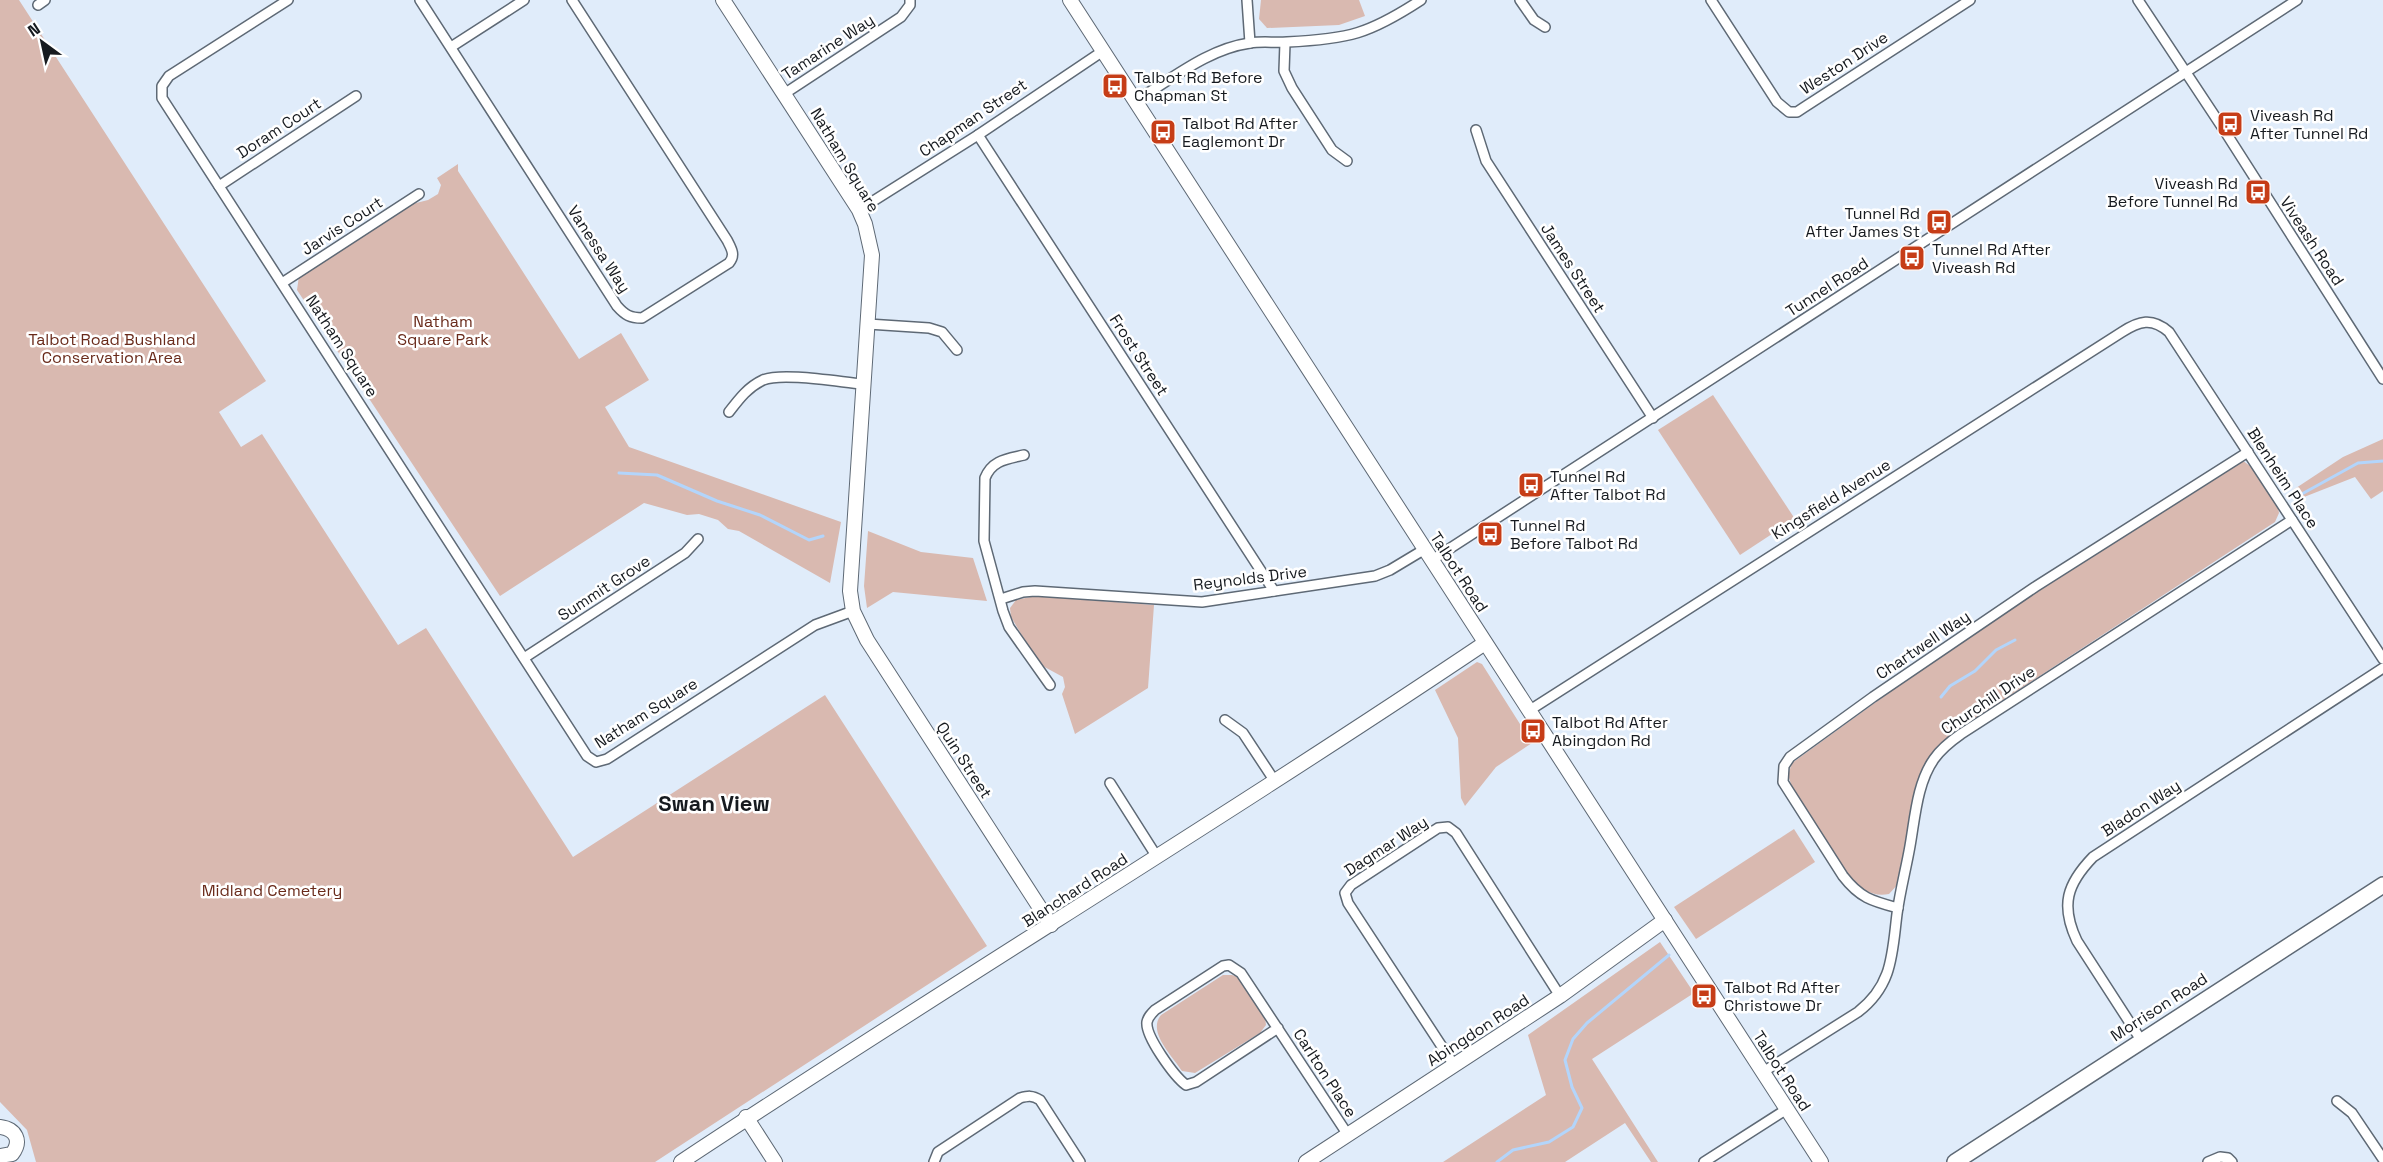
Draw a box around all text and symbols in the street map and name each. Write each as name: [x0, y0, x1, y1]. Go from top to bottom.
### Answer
street label: Tamarine Way: [778, 9, 878, 85]
north arrow: [12, 12, 72, 72]
text: N: [24, 18, 44, 42]
street label: Weston Drive: [1796, 27, 1892, 99]
place label: Talbot Rd Before Chapman St: [1134, 67, 1263, 106]
bus stop icon: Talbot Rd Before Chapman St: [1100, 71, 1130, 101]
street label: Chapman Street: [915, 74, 1031, 162]
street label: Doram Court: [233, 93, 325, 163]
street label: Natham Square: [806, 104, 884, 216]
place label: Viveash Rd After Tunnel Rd: [2250, 105, 2368, 144]
bus stop icon: Viveash Rd After Tunnel Rd: [2215, 109, 2245, 139]
place label: Talbot Rd After Eaglemont Dr: [1182, 113, 1298, 152]
bus stop icon: Talbot Rd After Eaglemont Dr: [1148, 117, 1178, 147]
place label: Viveash Rd Before Tunnel Rd: [2107, 173, 2238, 212]
bus stop icon: Viveash Rd Before Tunnel Rd: [2243, 177, 2273, 207]
street label: Jarvis Court: [297, 192, 387, 260]
street label: Viveash Road: [2275, 192, 2349, 290]
street label: Vanessa Way: [563, 201, 635, 297]
place label: Tunnel Rd After James St: [1806, 203, 1920, 242]
bus stop icon: Tunnel Rd After James St: [1924, 207, 1954, 237]
street label: James Street: [1536, 219, 1610, 317]
place label: Tunnel Rd After Viveash Rd: [1932, 239, 2051, 278]
bus stop icon: Tunnel Rd After Viveash Rd: [1897, 243, 1927, 273]
street label: Tunnel Road: [1782, 252, 1872, 322]
street label: Natham Square: [301, 291, 383, 401]
street label: Frost Street: [1105, 310, 1173, 400]
park label: Natham Square Park: [397, 311, 489, 350]
park label: Talbot Road Bushland Conservation Area: [28, 329, 196, 368]
street label: Blenheim Place: [2242, 423, 2324, 533]
street label: Kingsfield Avenue: [1767, 454, 1895, 544]
place label: Tunnel Rd After Talbot Rd: [1550, 466, 1666, 505]
bus stop icon: Tunnel Rd After Talbot Rd: [1516, 470, 1546, 500]
place label: Tunnel Rd Before Talbot Rd: [1510, 515, 1638, 554]
bus stop icon: Tunnel Rd Before Talbot Rd: [1475, 519, 1505, 549]
street label: Talbot Road: [1425, 528, 1493, 616]
street label: Summit Grove: [554, 550, 654, 626]
street label: Reynolds Drive: [1192, 561, 1308, 595]
street label: Chartwell Way: [1872, 606, 1974, 684]
street label: Churchill Drive: [1937, 661, 2039, 739]
street label: Natham Square: [590, 673, 702, 753]
place label: Talbot Rd After Abingdon Rd: [1552, 712, 1668, 751]
bus stop icon: Talbot Rd After Abingdon Rd: [1518, 716, 1548, 746]
street label: Quin Street: [931, 718, 997, 802]
street label: Bladon Way: [2097, 775, 2185, 841]
district label: Swan View: [658, 789, 770, 817]
street label: Dagmar Way: [1340, 811, 1432, 881]
street label: Blanchard Road: [1018, 848, 1132, 932]
park label: Midland Cemetery: [202, 880, 342, 901]
street label: Morrison Road: [2107, 968, 2211, 1046]
place label: Talbot Rd After Christowe Dr: [1724, 977, 1840, 1016]
bus stop icon: Talbot Rd After Christowe Dr: [1689, 981, 1719, 1011]
street label: Abingdon Road: [1423, 989, 1533, 1071]
street label: Carlton Place: [1288, 1025, 1362, 1121]
street label: Talbot Road: [1748, 1027, 1816, 1115]

